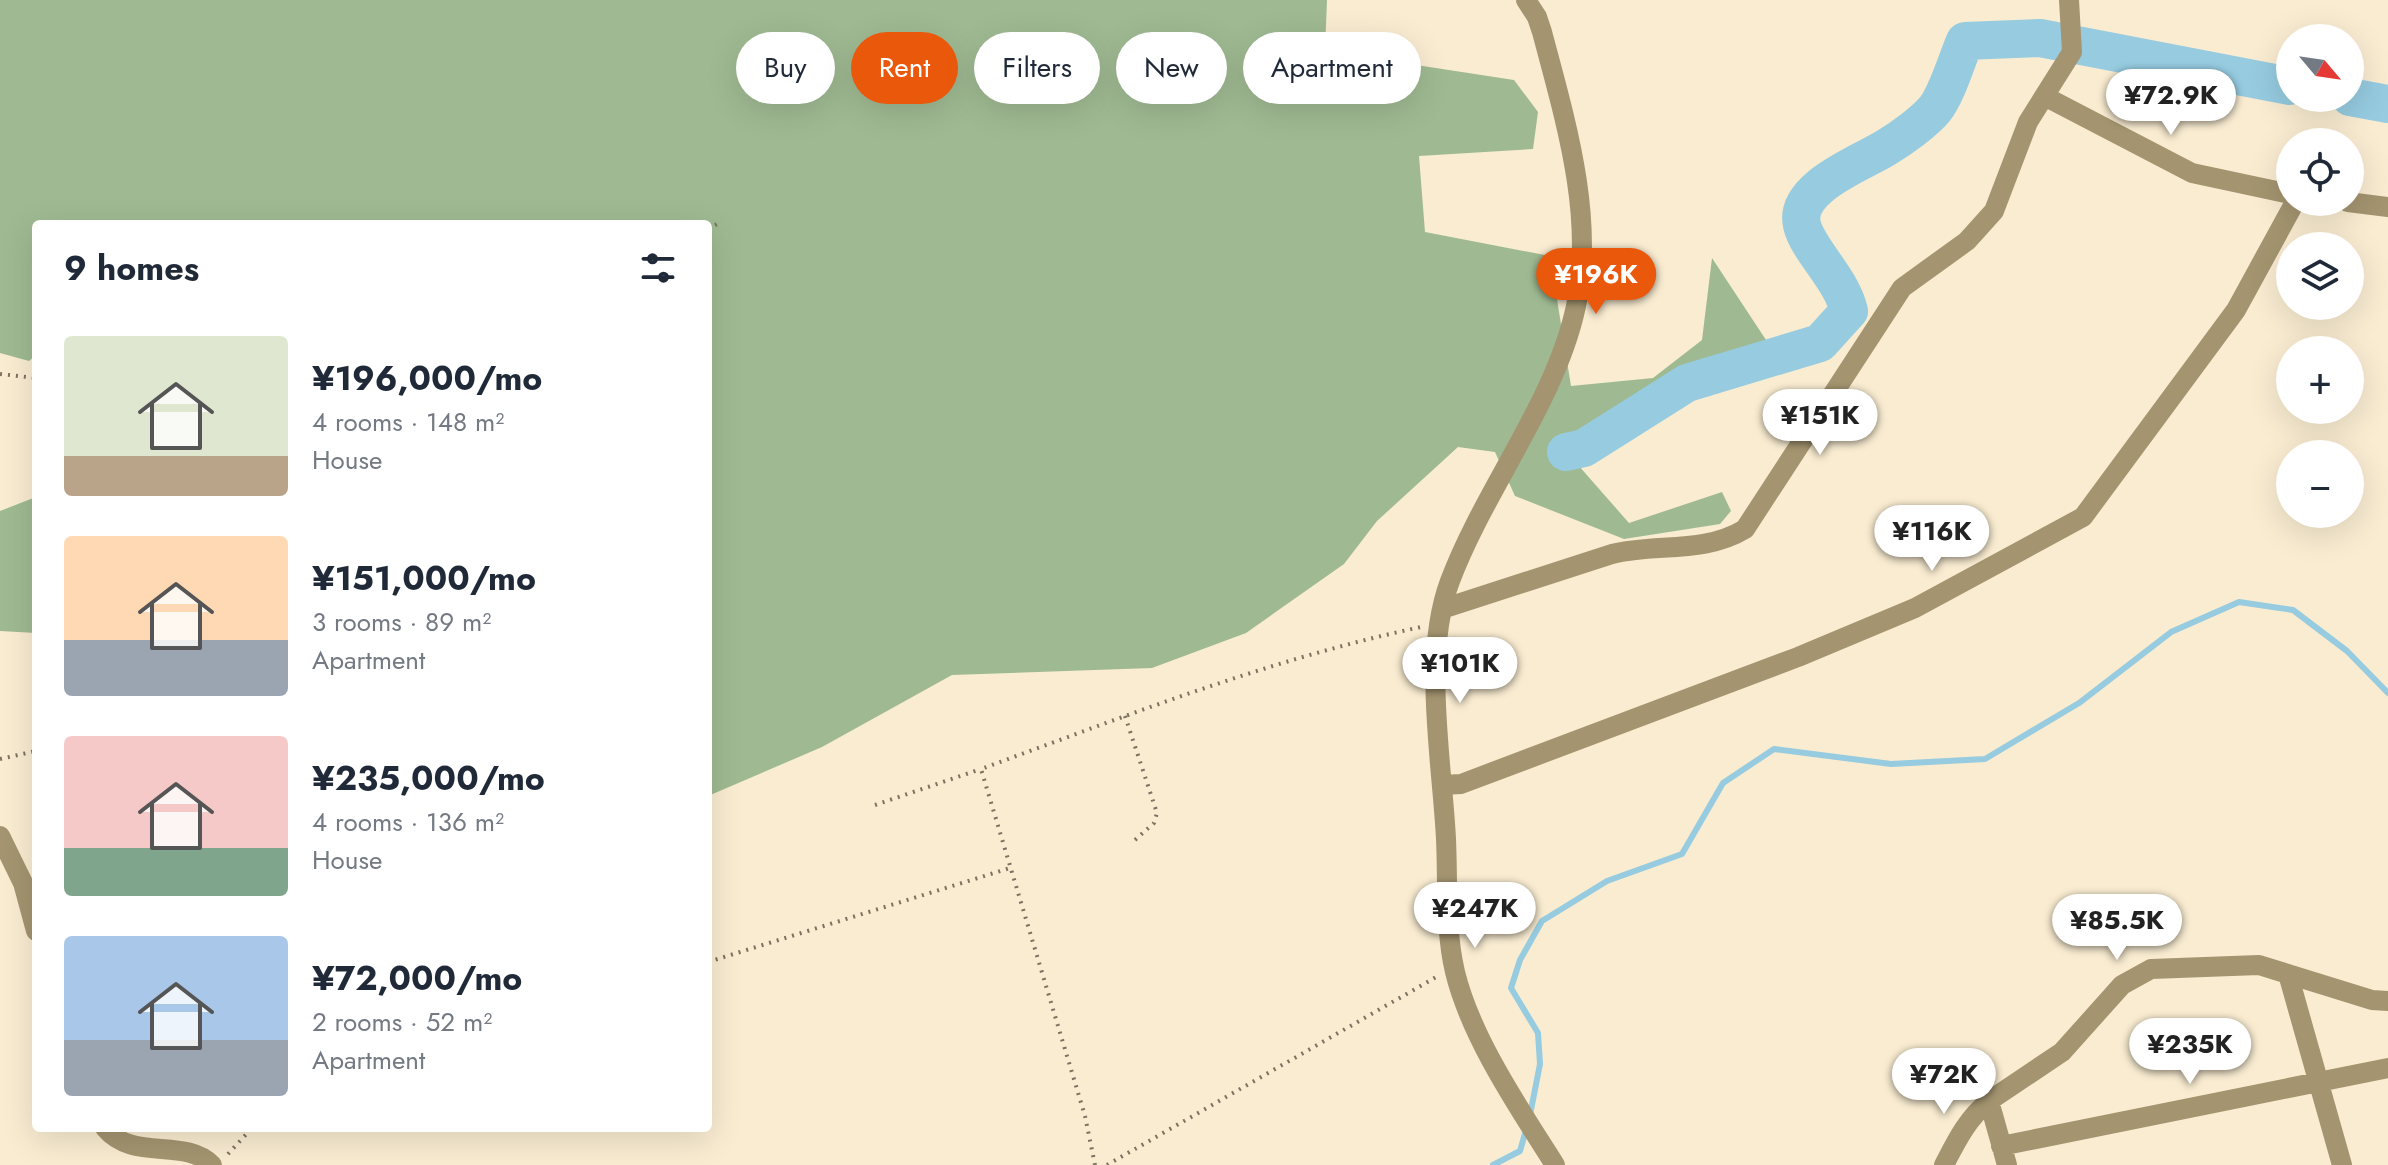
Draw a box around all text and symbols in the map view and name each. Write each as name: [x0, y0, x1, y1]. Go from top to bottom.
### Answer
north arrow: [2276, 24, 2364, 112]
map controls: [2276, 24, 2364, 528]
chip: Buy: [736, 32, 835, 104]
chip: Rent: [851, 32, 958, 104]
chip: Filters: [974, 32, 1100, 104]
chip: New: [1116, 32, 1227, 104]
chip: Apartment: [1243, 32, 1421, 104]
pin: ¥72.9K: [2106, 69, 2236, 137]
text: ¥72.9K: [2124, 76, 2218, 114]
button: locate: [2276, 128, 2364, 216]
button: layers: [2276, 232, 2364, 320]
text: 9 homes: [64, 244, 199, 293]
icon: filters: [636, 246, 680, 290]
pin: ¥196K: [1540, 248, 1652, 316]
text: ¥196K: [1554, 255, 1638, 293]
button: +: [2276, 336, 2364, 424]
text: ¥196,000/mo: [312, 354, 542, 403]
icon: home: [128, 368, 224, 464]
pin: ¥151K: [1764, 389, 1876, 457]
text: ¥151K: [1781, 396, 1859, 434]
text: 4 rooms · 148 m²: [312, 403, 504, 441]
button: −: [2276, 440, 2364, 528]
text: House: [312, 441, 382, 479]
pin: ¥116K: [1876, 505, 1988, 573]
text: ¥116K: [1892, 512, 1972, 550]
text: ¥151,000/mo: [312, 554, 536, 603]
icon: home: [128, 568, 224, 664]
text: 3 rooms · 89 m²: [312, 603, 491, 641]
pin: ¥101K: [1404, 637, 1516, 705]
text: Apartment: [312, 641, 425, 679]
text: ¥101K: [1420, 644, 1500, 682]
text: ¥235,000/mo: [312, 754, 545, 803]
icon: home: [128, 768, 224, 864]
text: 4 rooms · 136 m²: [312, 803, 504, 841]
text: House: [312, 841, 382, 879]
pin: ¥247K: [1419, 882, 1531, 950]
text: ¥247K: [1432, 889, 1518, 927]
pin: ¥85.5K: [2052, 894, 2182, 962]
text: ¥85.5K: [2070, 901, 2164, 939]
text: ¥72,000/mo: [312, 954, 522, 1003]
icon: home: [128, 968, 224, 1064]
text: 2 rooms · 52 m²: [312, 1003, 492, 1041]
pin: ¥235K: [2134, 1018, 2246, 1086]
text: ¥235K: [2147, 1025, 2233, 1063]
text: Apartment: [312, 1041, 425, 1079]
pin: ¥72K: [1897, 1048, 1991, 1116]
text: ¥72K: [1910, 1055, 1978, 1093]

